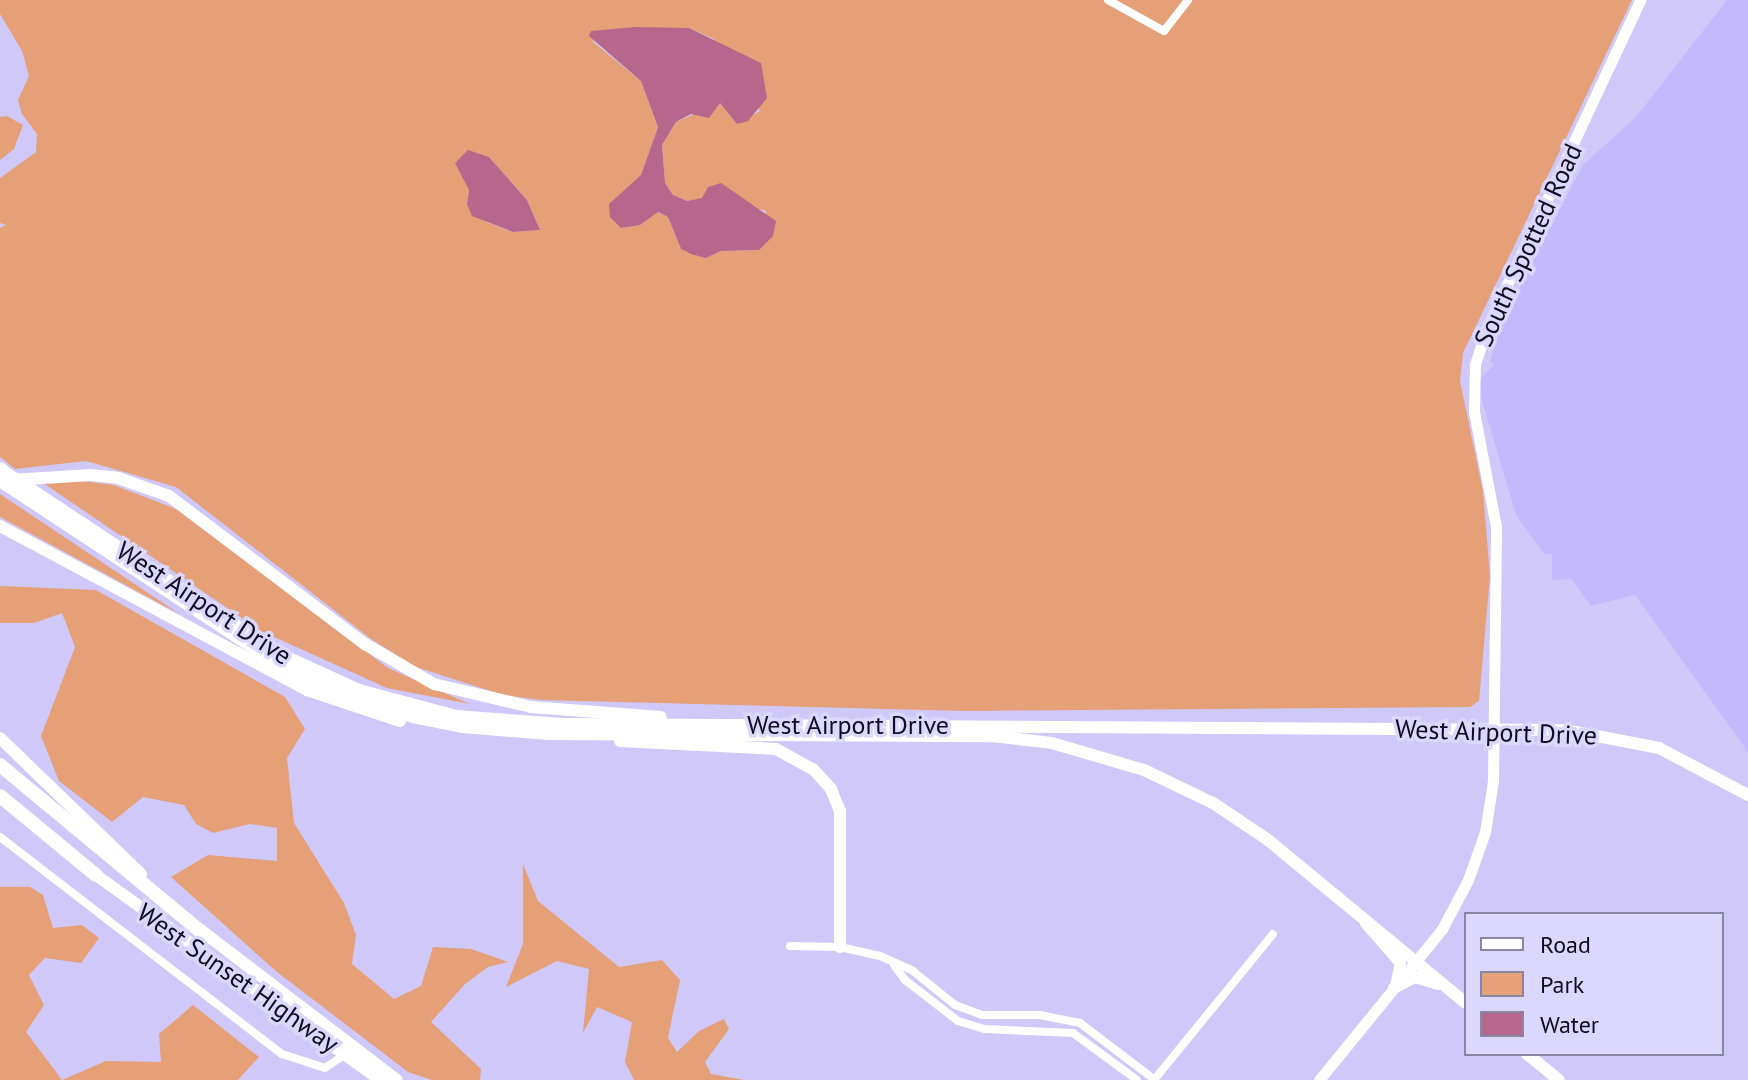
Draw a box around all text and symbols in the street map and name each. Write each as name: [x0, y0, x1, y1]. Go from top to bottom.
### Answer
street label: South Spotted Road: [1467, 139, 1589, 351]
street label: West Airport Drive: [110, 535, 298, 671]
street label: West Airport Drive: [746, 709, 950, 741]
street label: West Airport Drive: [1394, 713, 1598, 751]
street label: West Sunset Highway: [131, 897, 345, 1059]
legend: [1464, 912, 1724, 1056]
text: Road: [1540, 929, 1591, 960]
text: Park: [1540, 969, 1584, 1000]
text: Water: [1540, 1009, 1599, 1040]

